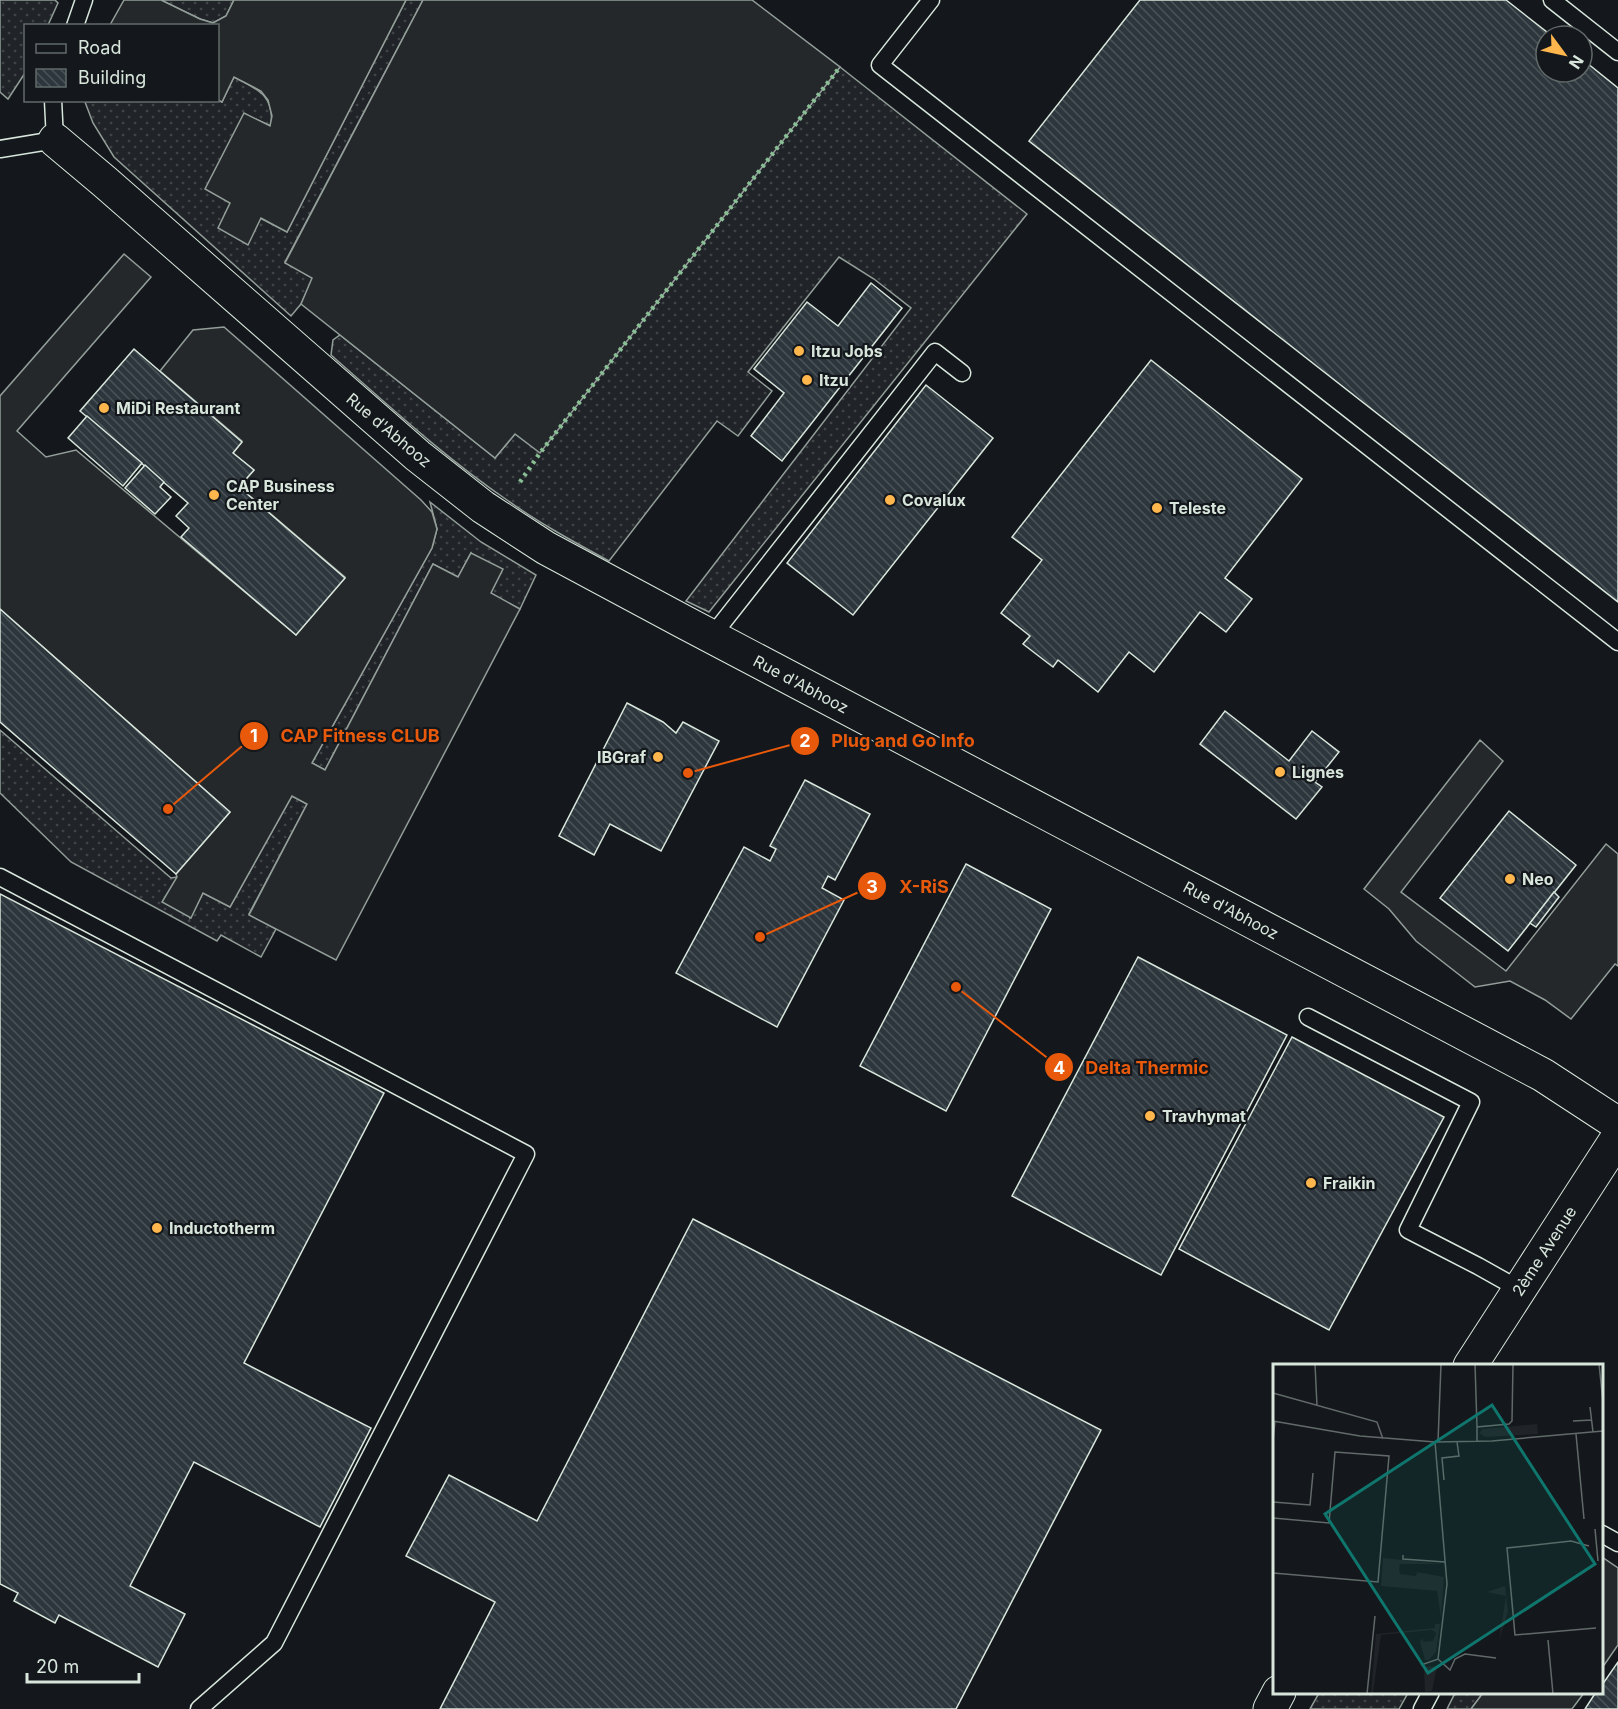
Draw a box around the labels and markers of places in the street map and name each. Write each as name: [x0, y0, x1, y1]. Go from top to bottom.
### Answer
place label: Itzu Jobs: [811, 341, 883, 361]
marker: Itzu Jobs: [792, 344, 806, 358]
place label: Itzu: [819, 370, 849, 390]
marker: Itzu: [800, 373, 814, 387]
place label: MiDi Restaurant: [116, 398, 240, 418]
marker: MiDi Restaurant: [97, 401, 111, 415]
place label: CAP Business Center: [226, 476, 335, 514]
marker: CAP Business Center: [207, 488, 221, 502]
place label: Covalux: [902, 490, 966, 510]
marker: Covalux: [883, 493, 897, 507]
place label: Teleste: [1169, 498, 1226, 518]
marker: Teleste: [1150, 501, 1164, 515]
callout: CAP Fitness CLUB: [239, 718, 452, 754]
callout: Plug and Go Info: [790, 723, 987, 759]
place label: IBGraf: [597, 747, 647, 767]
marker: IBGraf: [651, 750, 665, 764]
place label: Lignes: [1292, 762, 1344, 782]
marker: Lignes: [1273, 765, 1287, 779]
callout: X-RiS: [857, 868, 961, 904]
place label: Neo: [1522, 869, 1554, 889]
marker: Neo: [1503, 872, 1517, 886]
callout: Delta Thermic: [1044, 1049, 1221, 1085]
place label: Travhymat: [1162, 1106, 1246, 1126]
marker: Travhymat: [1143, 1109, 1157, 1123]
place label: Fraikin: [1323, 1173, 1376, 1193]
marker: Fraikin: [1304, 1176, 1318, 1190]
place label: Inductotherm: [169, 1218, 275, 1238]
marker: Inductotherm: [150, 1221, 164, 1235]

